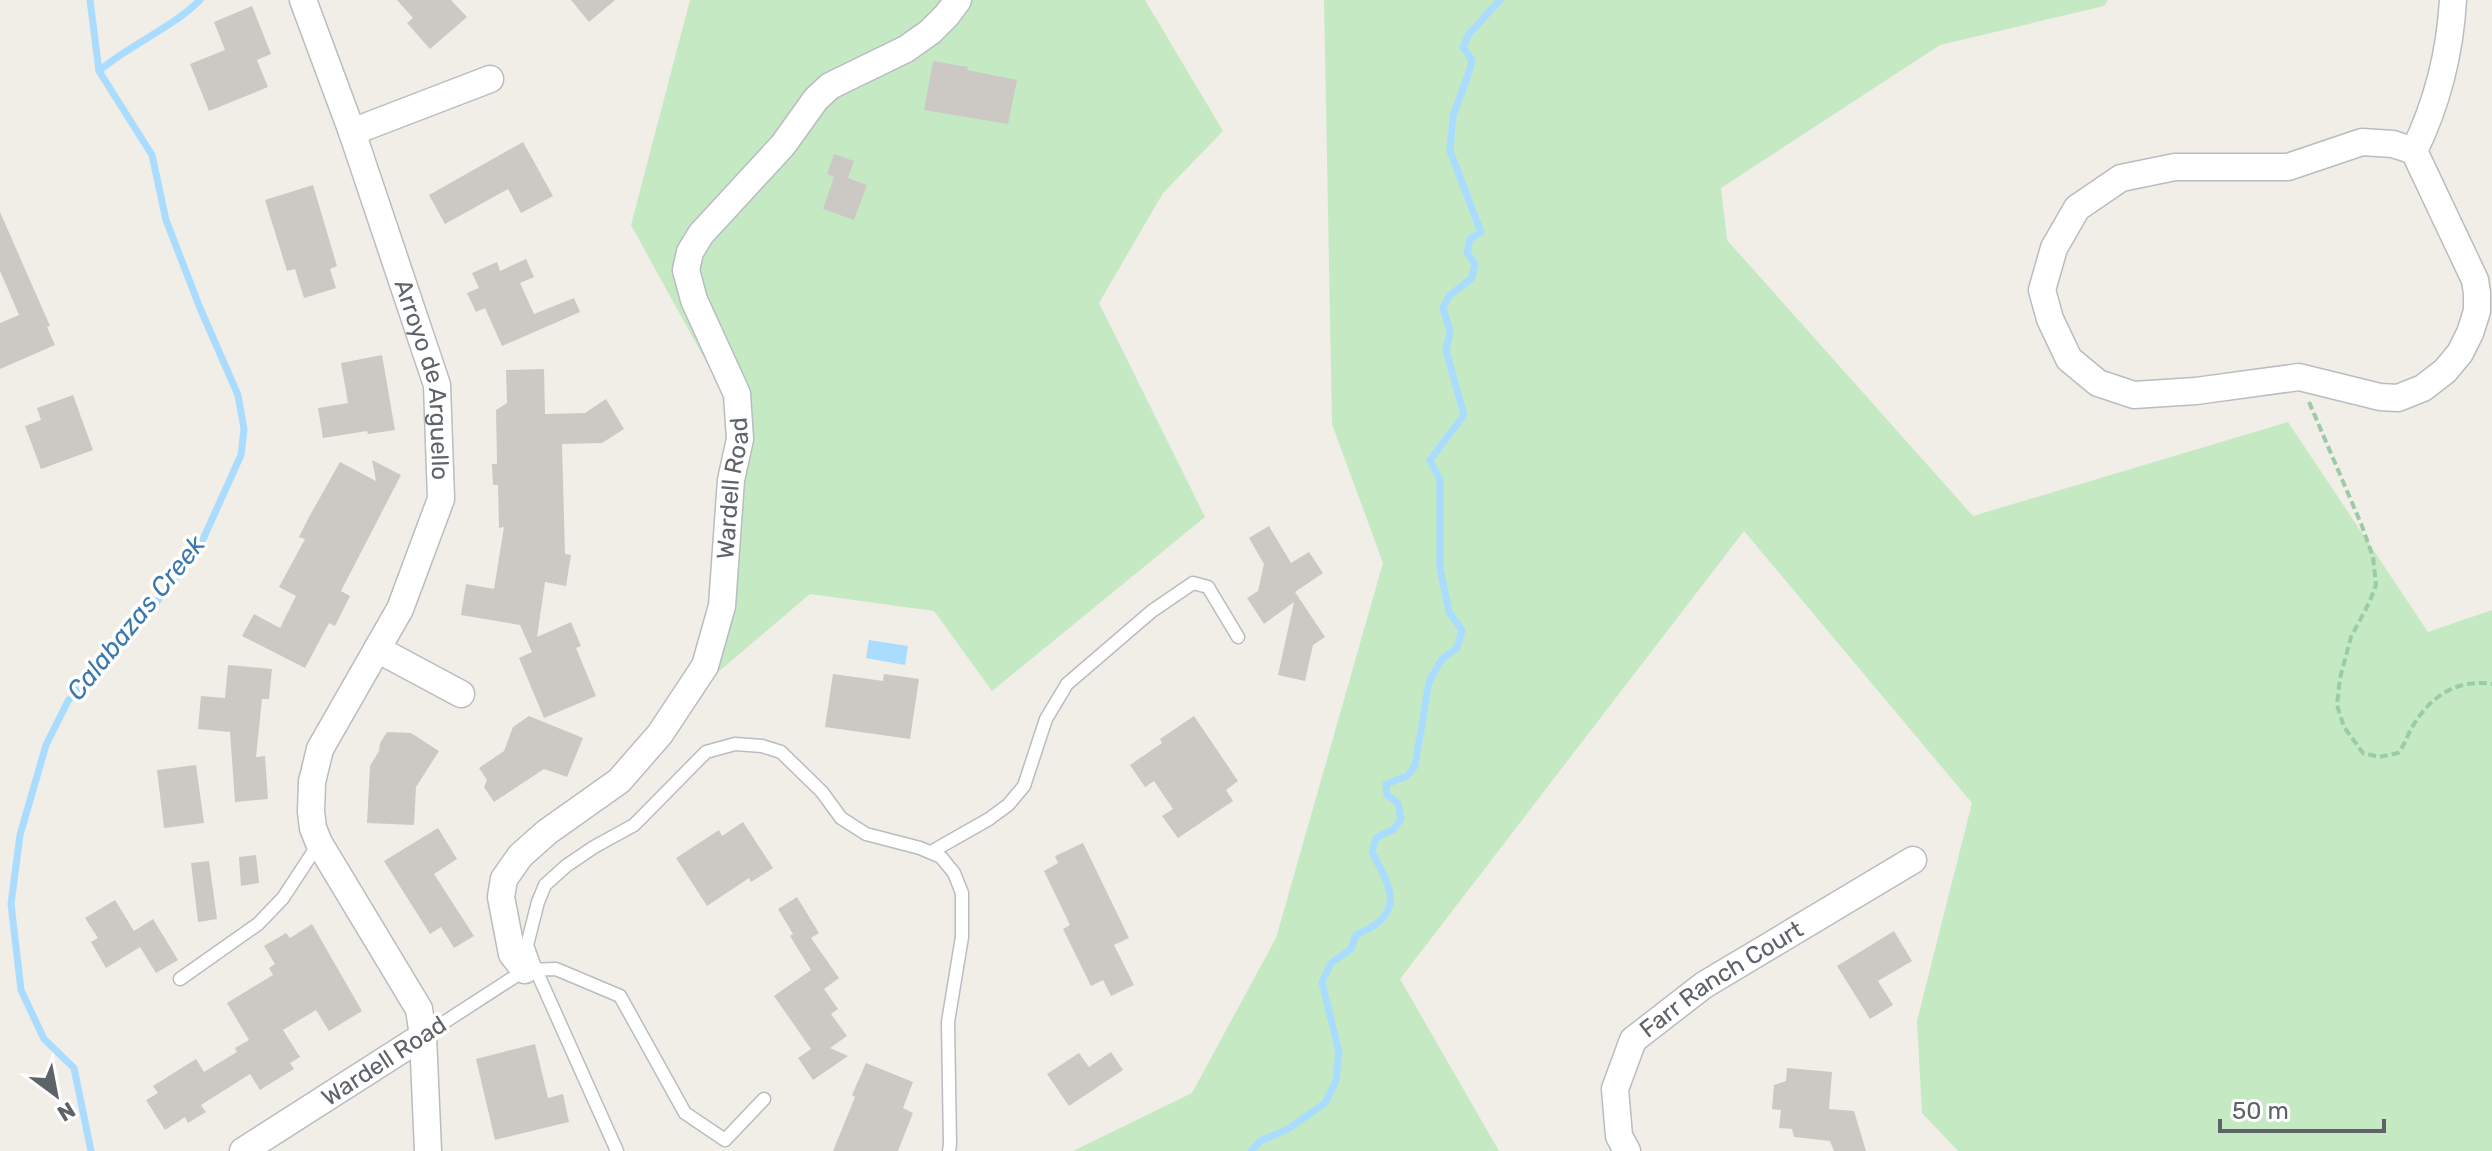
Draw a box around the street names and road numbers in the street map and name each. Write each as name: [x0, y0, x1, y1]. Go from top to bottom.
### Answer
street label: Arroyo de Arguello: [389, 276, 454, 481]
street label: Wardell Road: [711, 416, 754, 560]
street label: Farr Ranch Court: [1634, 915, 1808, 1043]
street label: Wardell Road: [316, 1010, 452, 1112]

